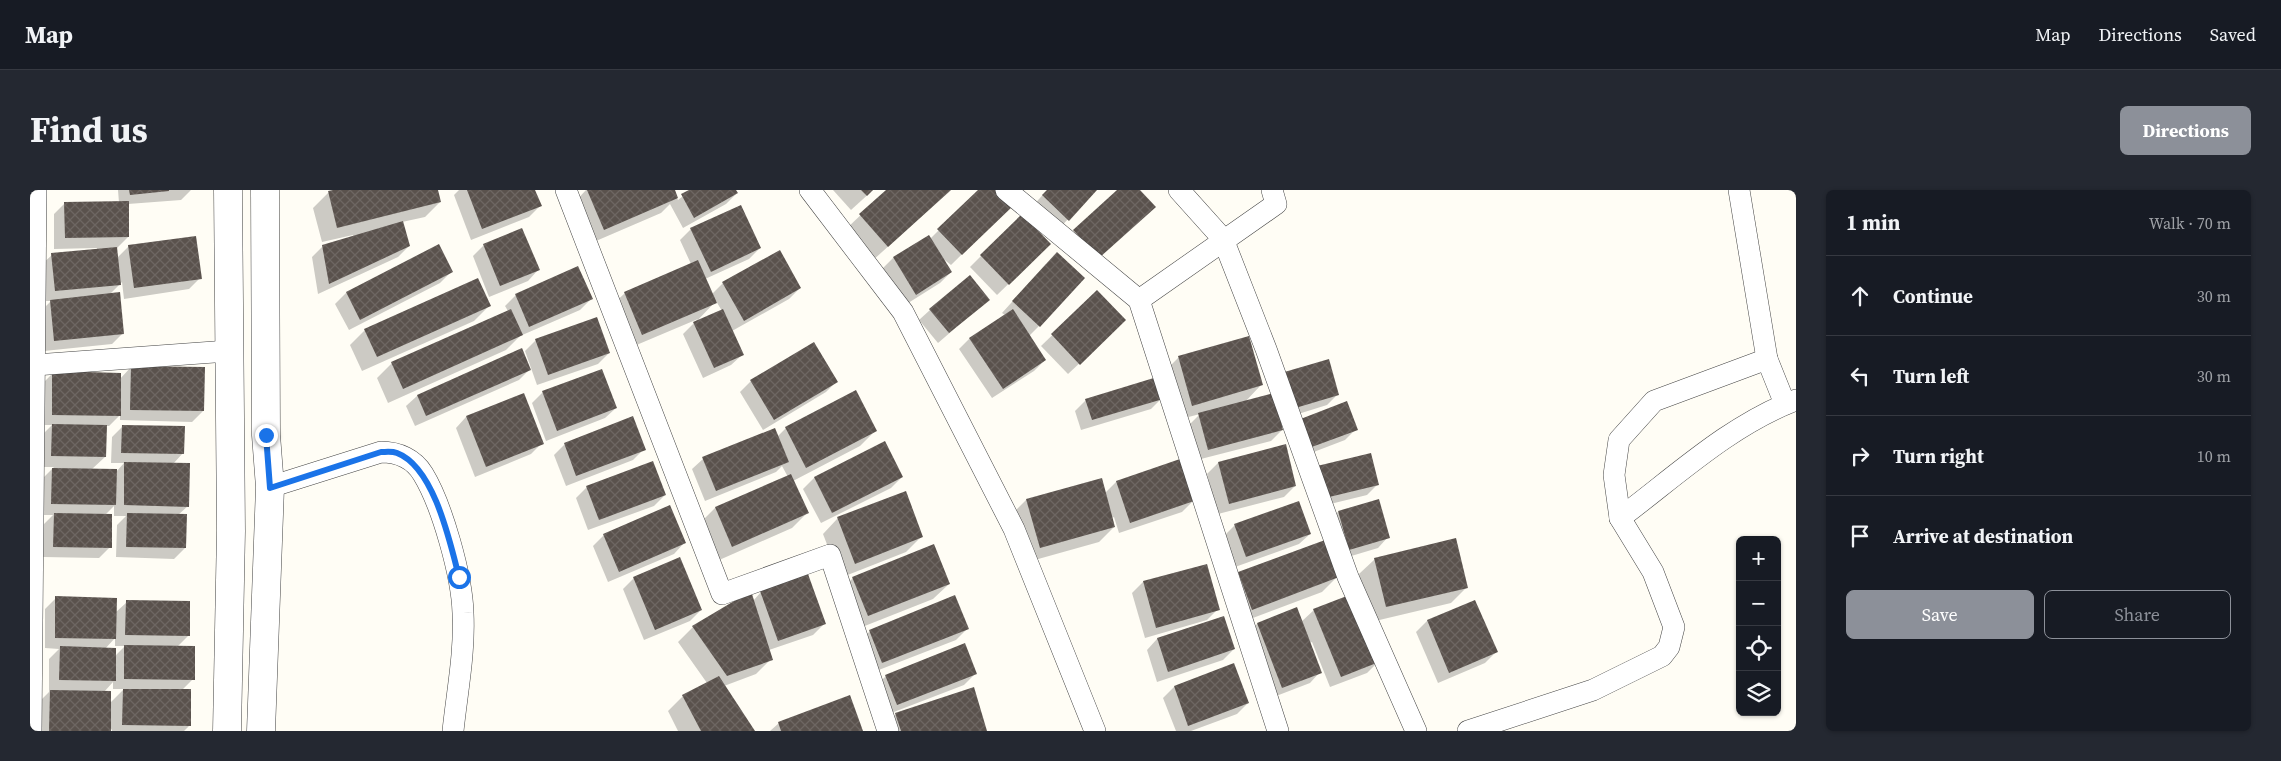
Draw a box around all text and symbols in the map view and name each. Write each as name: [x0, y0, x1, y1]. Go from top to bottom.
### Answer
text: Map: [25, 18, 73, 51]
text: Map: [2035, 22, 2071, 47]
text: Directions: [2099, 22, 2182, 47]
text: Saved: [2210, 22, 2256, 47]
text: Find us: [30, 106, 148, 154]
button: Directions: [2120, 106, 2251, 155]
text: 1 min: [1846, 208, 1901, 237]
text: Walk · 70 m: [2149, 212, 2231, 234]
icon: ahead: [1846, 282, 1874, 310]
text: Continue: [1893, 283, 1973, 309]
text: 30 m: [2197, 285, 2231, 307]
icon: left: [1846, 362, 1874, 390]
text: Turn left: [1893, 363, 1969, 389]
text: 30 m: [2197, 365, 2231, 387]
route end: [255, 424, 278, 447]
icon: right: [1846, 442, 1874, 470]
text: Turn right: [1893, 443, 1984, 469]
text: 10 m: [2197, 445, 2231, 467]
icon: arrive: [1846, 522, 1874, 550]
text: Arrive at destination: [1893, 523, 2073, 549]
map controls: [1736, 536, 1781, 716]
button: +: [1736, 536, 1781, 581]
route start: [448, 566, 471, 589]
button: −: [1736, 581, 1781, 626]
button: Save: [1846, 590, 2034, 639]
button: Share: [2044, 590, 2231, 639]
button: locate: [1736, 626, 1781, 671]
button: layers: [1736, 671, 1781, 716]

